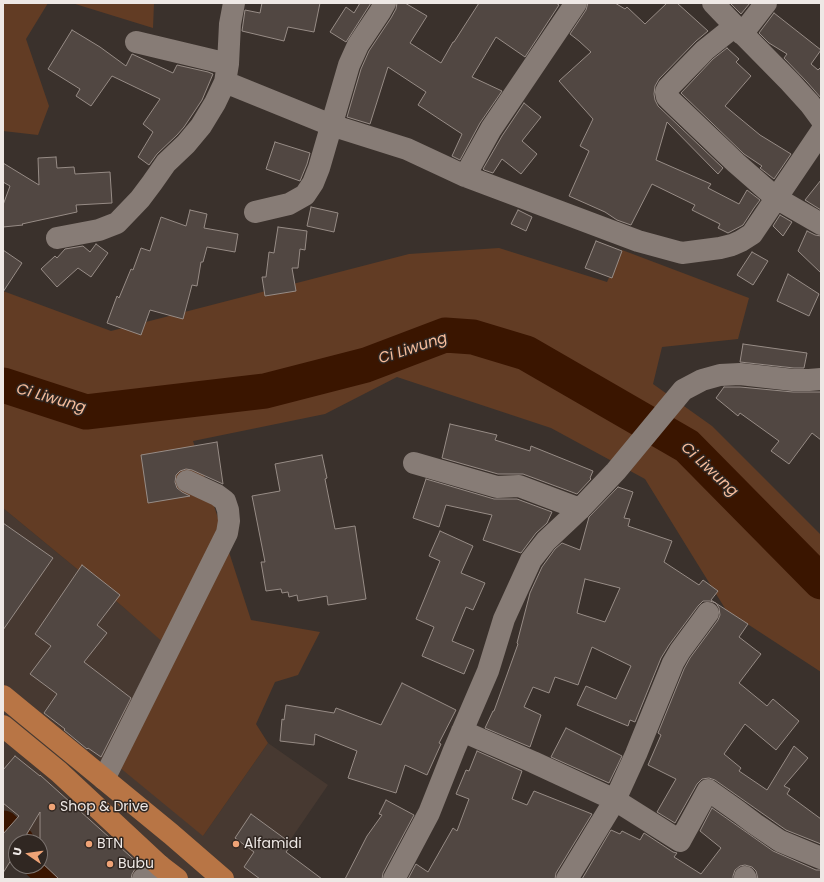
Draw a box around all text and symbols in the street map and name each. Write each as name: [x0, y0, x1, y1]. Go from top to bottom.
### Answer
water label: Ci Liwung: [376, 329, 450, 369]
water label: Ci Liwung: [14, 380, 88, 418]
water label: Ci Liwung: [677, 439, 741, 501]
place label: Shop & Drive: [60, 799, 149, 815]
marker: Shop & Drive: [47, 802, 57, 812]
north arrow: [8, 834, 48, 874]
place label: BTN: [97, 836, 123, 852]
place label: Alfamidi: [244, 836, 302, 852]
marker: BTN: [84, 839, 94, 849]
marker: Alfamidi: [231, 839, 241, 849]
text: U: [9, 846, 26, 857]
place label: Bubu: [118, 856, 154, 872]
marker: Bubu: [105, 859, 115, 869]

